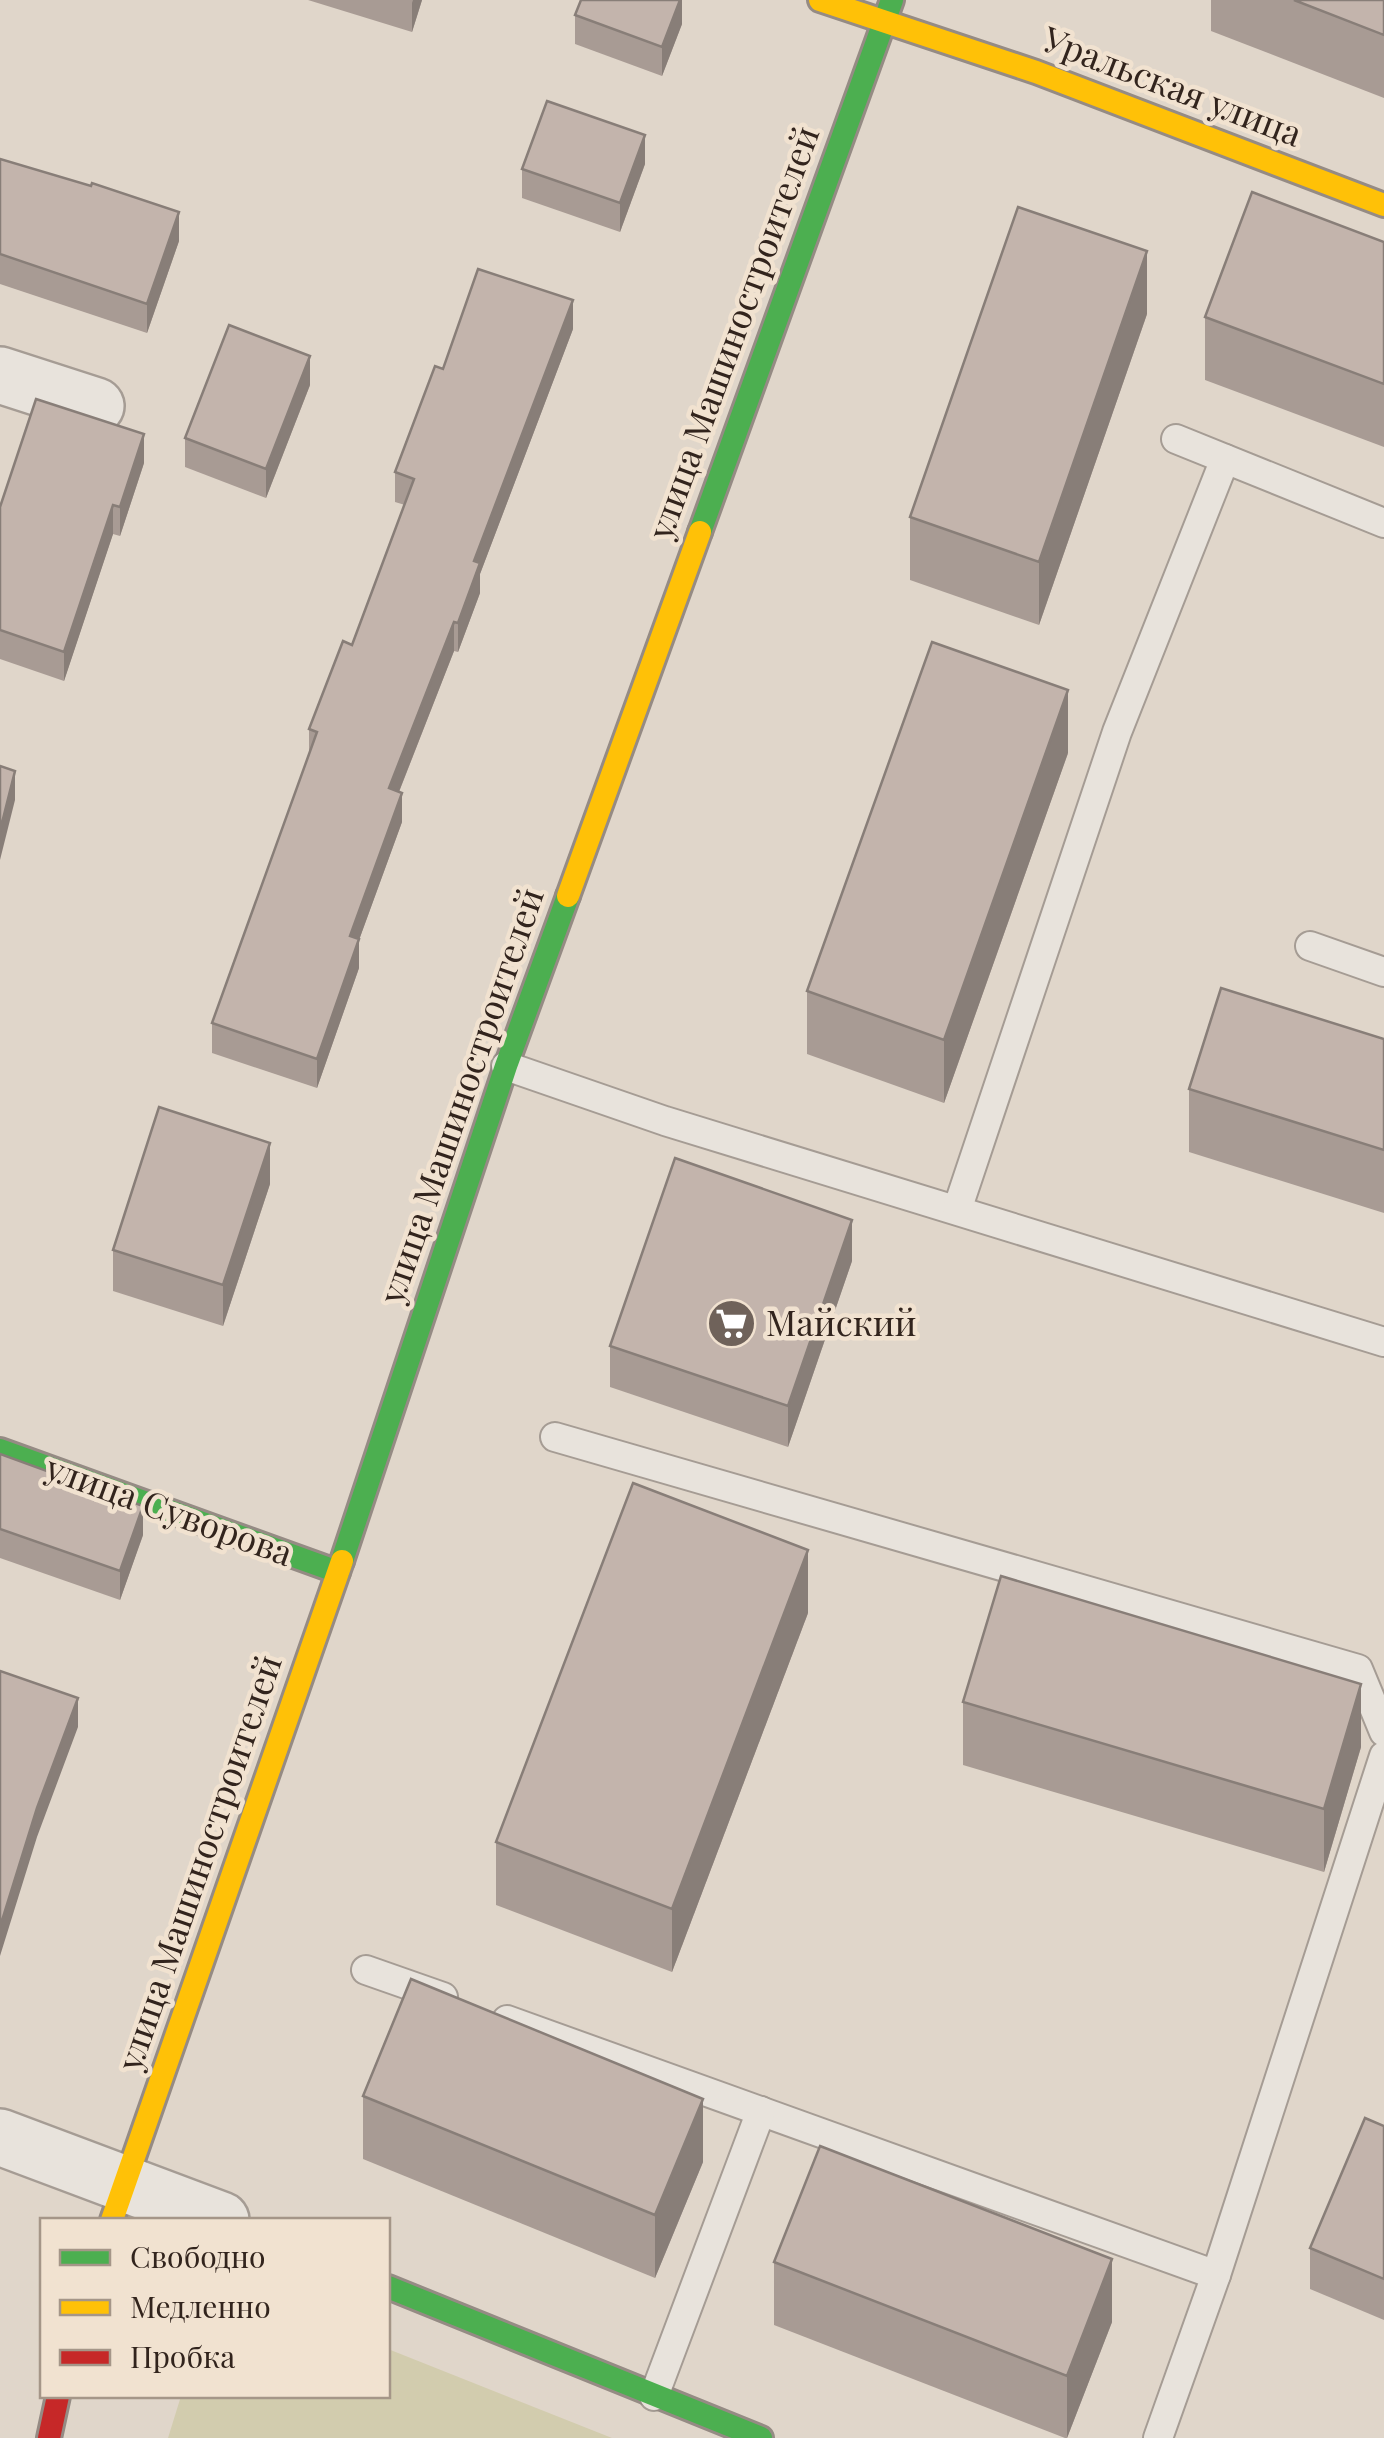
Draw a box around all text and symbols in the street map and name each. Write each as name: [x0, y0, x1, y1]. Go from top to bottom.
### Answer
street label: Уральская улица: [1036, 13, 1310, 156]
street label: улица Машиностроителей: [635, 119, 828, 546]
street label: улица Машиностроителей: [366, 881, 553, 1310]
supermarket icon: Майский: [705, 1298, 757, 1350]
place label: Майский: [766, 1298, 917, 1345]
street label: улица Суворова: [39, 1442, 300, 1575]
street label: улица Машиностроителей: [104, 1648, 291, 2077]
legend: [40, 2218, 390, 2398]
text: Свободно: [130, 2236, 265, 2276]
text: Медленно: [130, 2286, 271, 2326]
text: Пробка: [130, 2336, 235, 2376]

